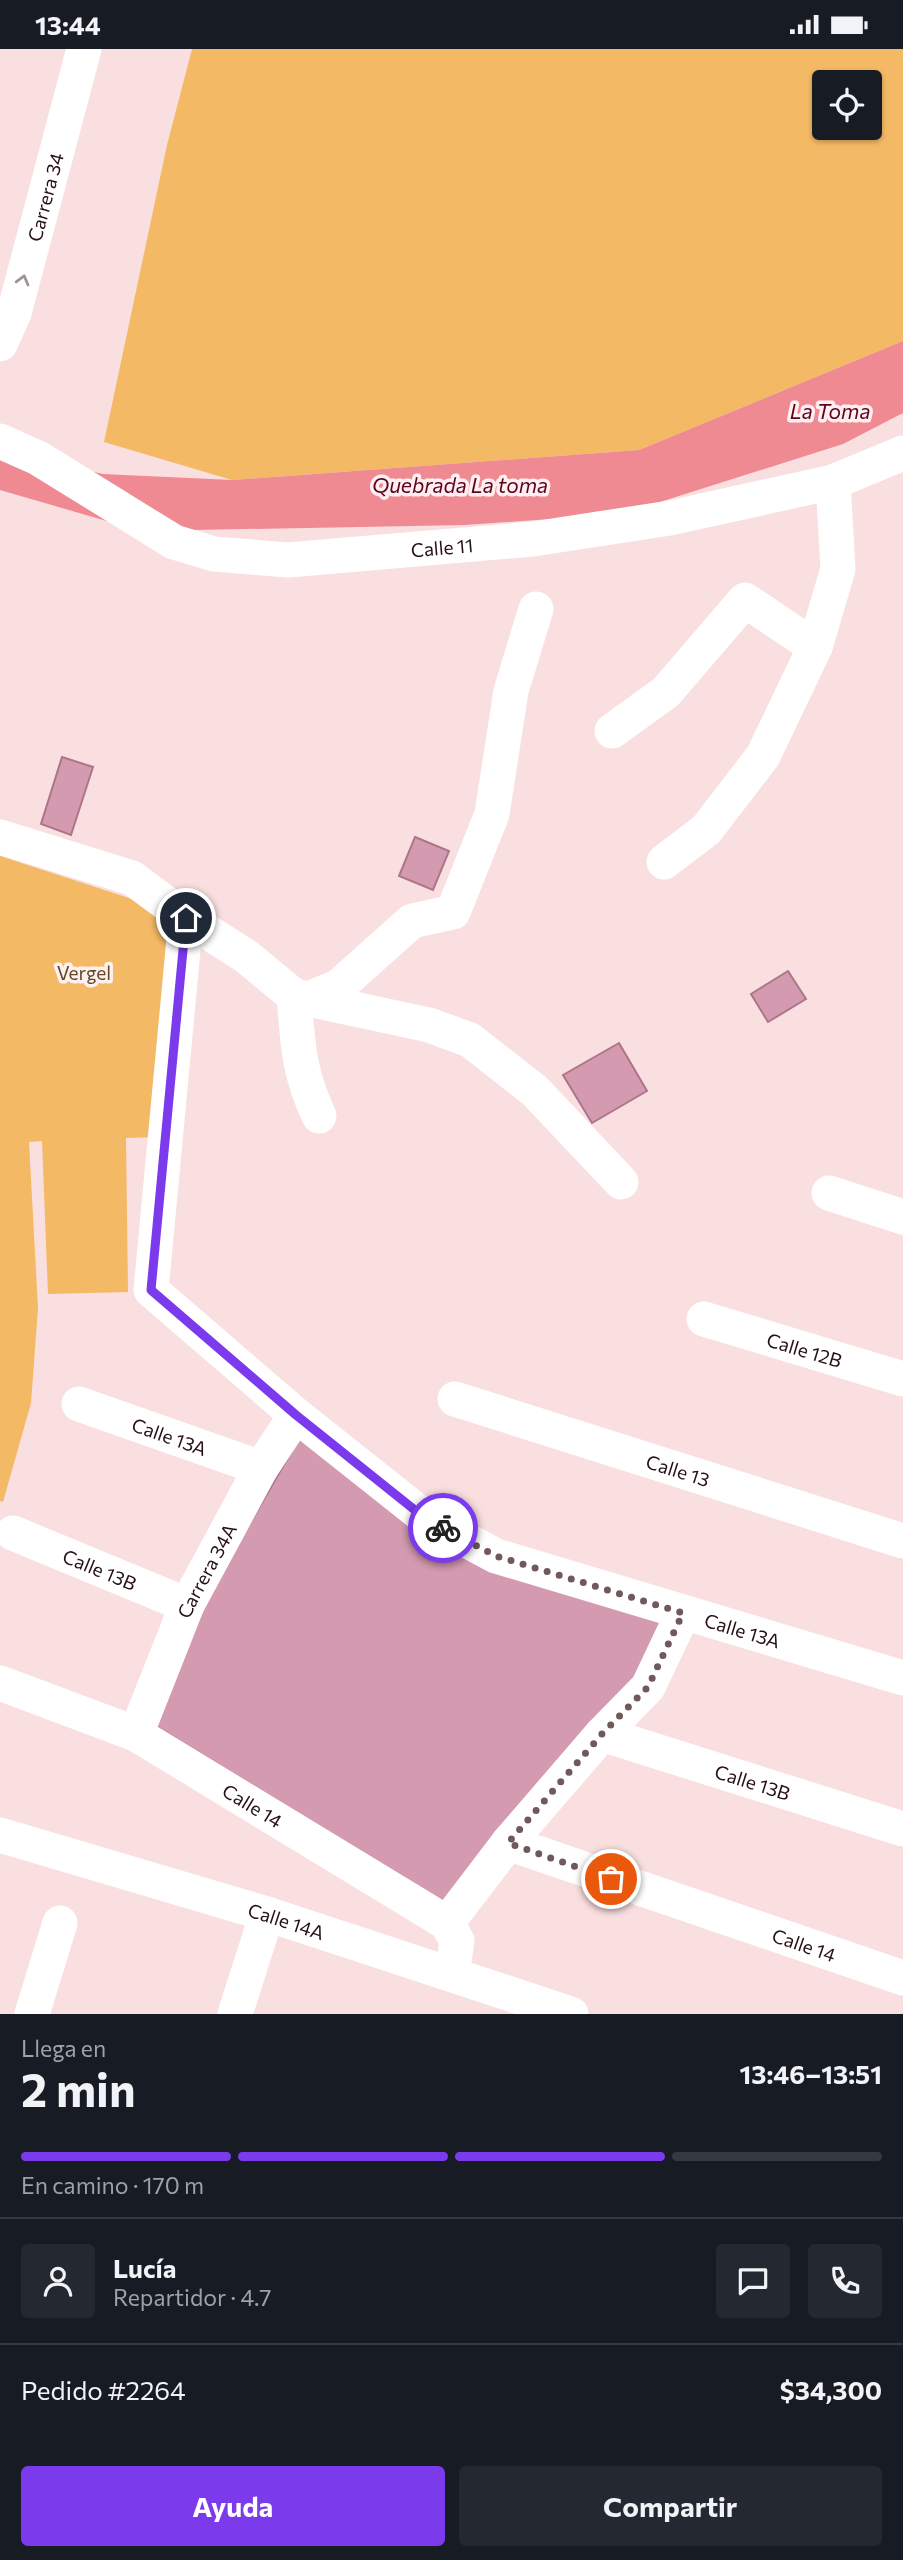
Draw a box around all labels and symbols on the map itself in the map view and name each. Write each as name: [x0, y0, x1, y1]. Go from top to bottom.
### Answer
street label: Carrera 34: [22, 150, 68, 244]
one-way arrow: [15, 274, 29, 286]
water label: La Toma: [790, 398, 870, 423]
water label: Quebrada La toma: [372, 472, 548, 497]
street label: Calle 11: [410, 533, 474, 561]
pin: [156, 888, 216, 948]
park label: Vergel: [57, 961, 111, 984]
street label: Calle 12B: [764, 1327, 845, 1371]
street label: Calle 13A: [129, 1412, 210, 1460]
street label: Calle 13: [643, 1449, 713, 1491]
courier: [408, 1493, 478, 1563]
street label: Carrera 34A: [172, 1519, 241, 1621]
street label: Calle 13B: [60, 1543, 140, 1594]
street label: Calle 13A: [702, 1608, 783, 1652]
street label: Calle 13B: [712, 1759, 793, 1804]
street label: Calle 14: [219, 1778, 287, 1832]
pin: [581, 1849, 641, 1909]
street label: Calle 14A: [246, 1898, 328, 1944]
street label: Calle 14: [769, 1923, 839, 1966]

